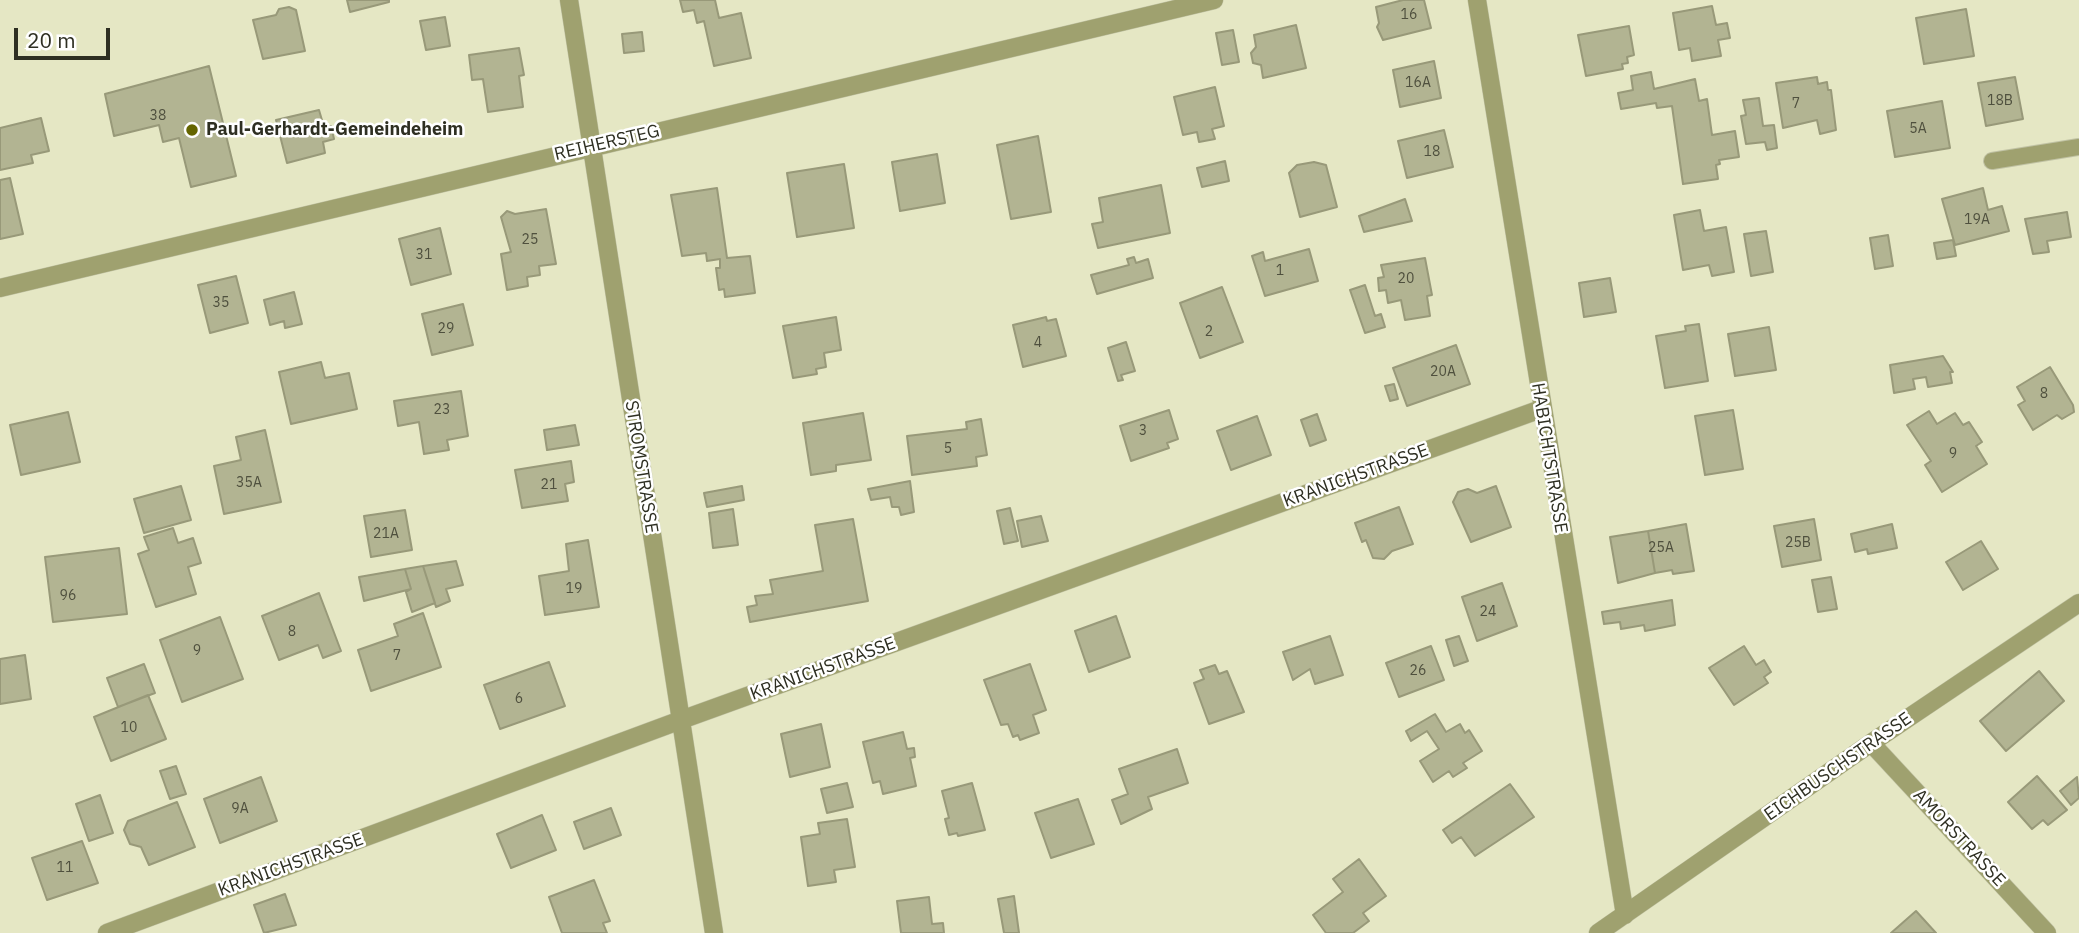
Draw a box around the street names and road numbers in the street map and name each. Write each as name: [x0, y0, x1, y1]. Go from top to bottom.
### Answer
street label: REIHERSTEG: [552, 120, 662, 166]
street label: HABICHTSTRASSE: [1526, 381, 1572, 535]
street label: STROMSTRASSE: [620, 399, 662, 535]
street label: KRANICHSTRASSE: [1280, 440, 1432, 512]
street label: KRANICHSTRASSE: [747, 633, 899, 705]
street label: EICHBUSCHSTRASSE: [1760, 708, 1916, 826]
street label: AMORSTRASSE: [1908, 785, 2010, 891]
street label: KRANICHSTRASSE: [215, 829, 367, 901]

